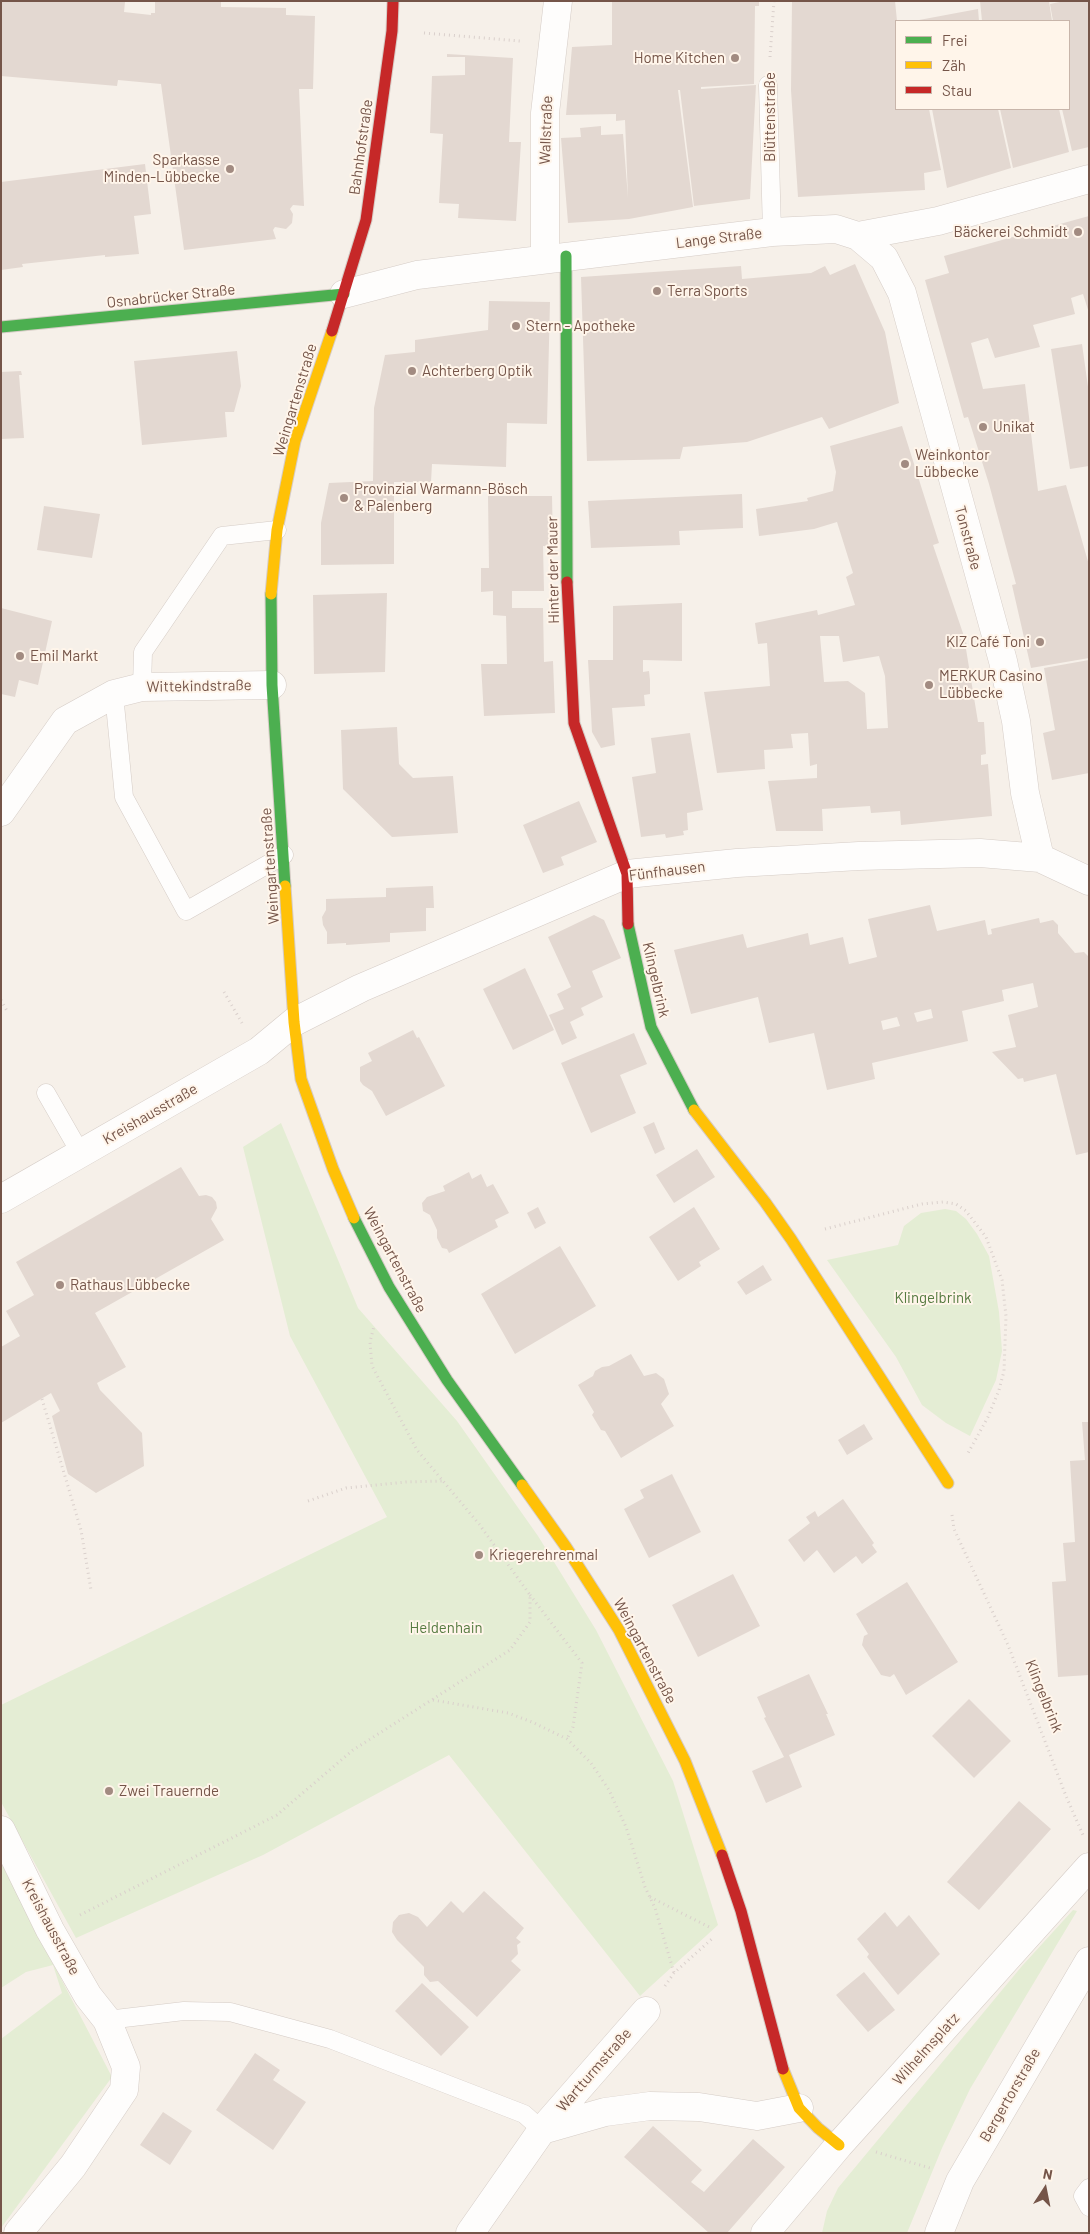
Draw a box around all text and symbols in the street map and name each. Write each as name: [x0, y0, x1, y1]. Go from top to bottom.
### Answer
legend: [895, 20, 1070, 110]
text: Frei: [942, 31, 968, 49]
place label: Home Kitchen: [634, 49, 725, 67]
marker: Home Kitchen: [729, 52, 741, 64]
text: Zäh: [942, 56, 966, 74]
street label: Blüttenstraße: [761, 72, 779, 162]
text: Stau: [942, 81, 972, 99]
street label: Wallstraße: [536, 95, 556, 165]
street label: Bahnhofstraße: [345, 98, 377, 196]
place label: Sparkasse Minden-Lübbecke: [104, 151, 220, 186]
marker: Sparkasse Minden-Lübbecke: [224, 163, 236, 175]
place label: Bäckerei Schmidt: [953, 223, 1068, 241]
street label: Lange Straße: [675, 224, 763, 252]
marker: Bäckerei Schmidt: [1072, 226, 1084, 238]
street label: Osnabrücker Straße: [106, 280, 236, 312]
place label: Terra Sports: [667, 282, 747, 300]
marker: Terra Sports: [651, 285, 663, 297]
place label: Stern - Apotheke: [526, 317, 635, 335]
marker: Stern - Apotheke: [510, 320, 522, 332]
street label: Weingartenstraße: [269, 341, 321, 459]
place label: Achterberg Optik: [422, 362, 532, 380]
marker: Achterberg Optik: [406, 365, 418, 377]
place label: Unikat: [993, 418, 1035, 436]
marker: Unikat: [977, 421, 989, 433]
place label: Weinkontor Lübbecke: [915, 446, 990, 481]
marker: Weinkontor Lübbecke: [899, 458, 911, 470]
place label: Provinzial Warmann-Bösch & Palenberg: [354, 480, 528, 515]
marker: Provinzial Warmann-Bösch & Palenberg: [338, 492, 350, 504]
street label: Tonstraße: [951, 504, 985, 572]
street label: Hinter der Mauer: [543, 516, 563, 624]
place label: KIZ Café Toni: [946, 633, 1030, 651]
marker: KIZ Café Toni: [1034, 636, 1046, 648]
place label: Emil Markt: [30, 647, 99, 665]
marker: Emil Markt: [14, 650, 26, 662]
place label: MERKUR Casino Lübbecke: [939, 667, 1043, 702]
street label: Wittekindstraße: [146, 676, 252, 696]
marker: MERKUR Casino Lübbecke: [923, 679, 935, 691]
street label: Weingartenstraße: [257, 807, 283, 925]
street label: Fünfhausen: [628, 857, 706, 885]
street label: Klingelbrink: [639, 940, 673, 1020]
street label: Kreishausstraße: [99, 1080, 201, 1148]
street label: Weingartenstraße: [360, 1204, 430, 1316]
place label: Rathaus Lübbecke: [70, 1276, 190, 1294]
marker: Rathaus Lübbecke: [54, 1279, 66, 1291]
park label: Klingelbrink: [894, 1289, 972, 1307]
place label: Kriegerehrenmal: [489, 1546, 598, 1564]
marker: Kriegerehrenmal: [473, 1549, 485, 1561]
street label: Weingartenstraße: [610, 1595, 680, 1707]
park label: Heldenhain: [409, 1619, 483, 1637]
street label: Klingelbrink: [1021, 1657, 1067, 1735]
place label: Zwei Trauernde: [119, 1782, 219, 1800]
marker: Zwei Trauernde: [103, 1785, 115, 1797]
street label: Kreishausstraße: [18, 1876, 84, 1978]
street label: Wilhelmsplatz: [889, 2009, 963, 2089]
street label: Wartturmstraße: [553, 2025, 635, 2115]
street label: Bergertorstraße: [976, 2045, 1044, 2145]
north arrow: [1020, 2164, 1070, 2214]
text: N: [1042, 2165, 1054, 2183]

